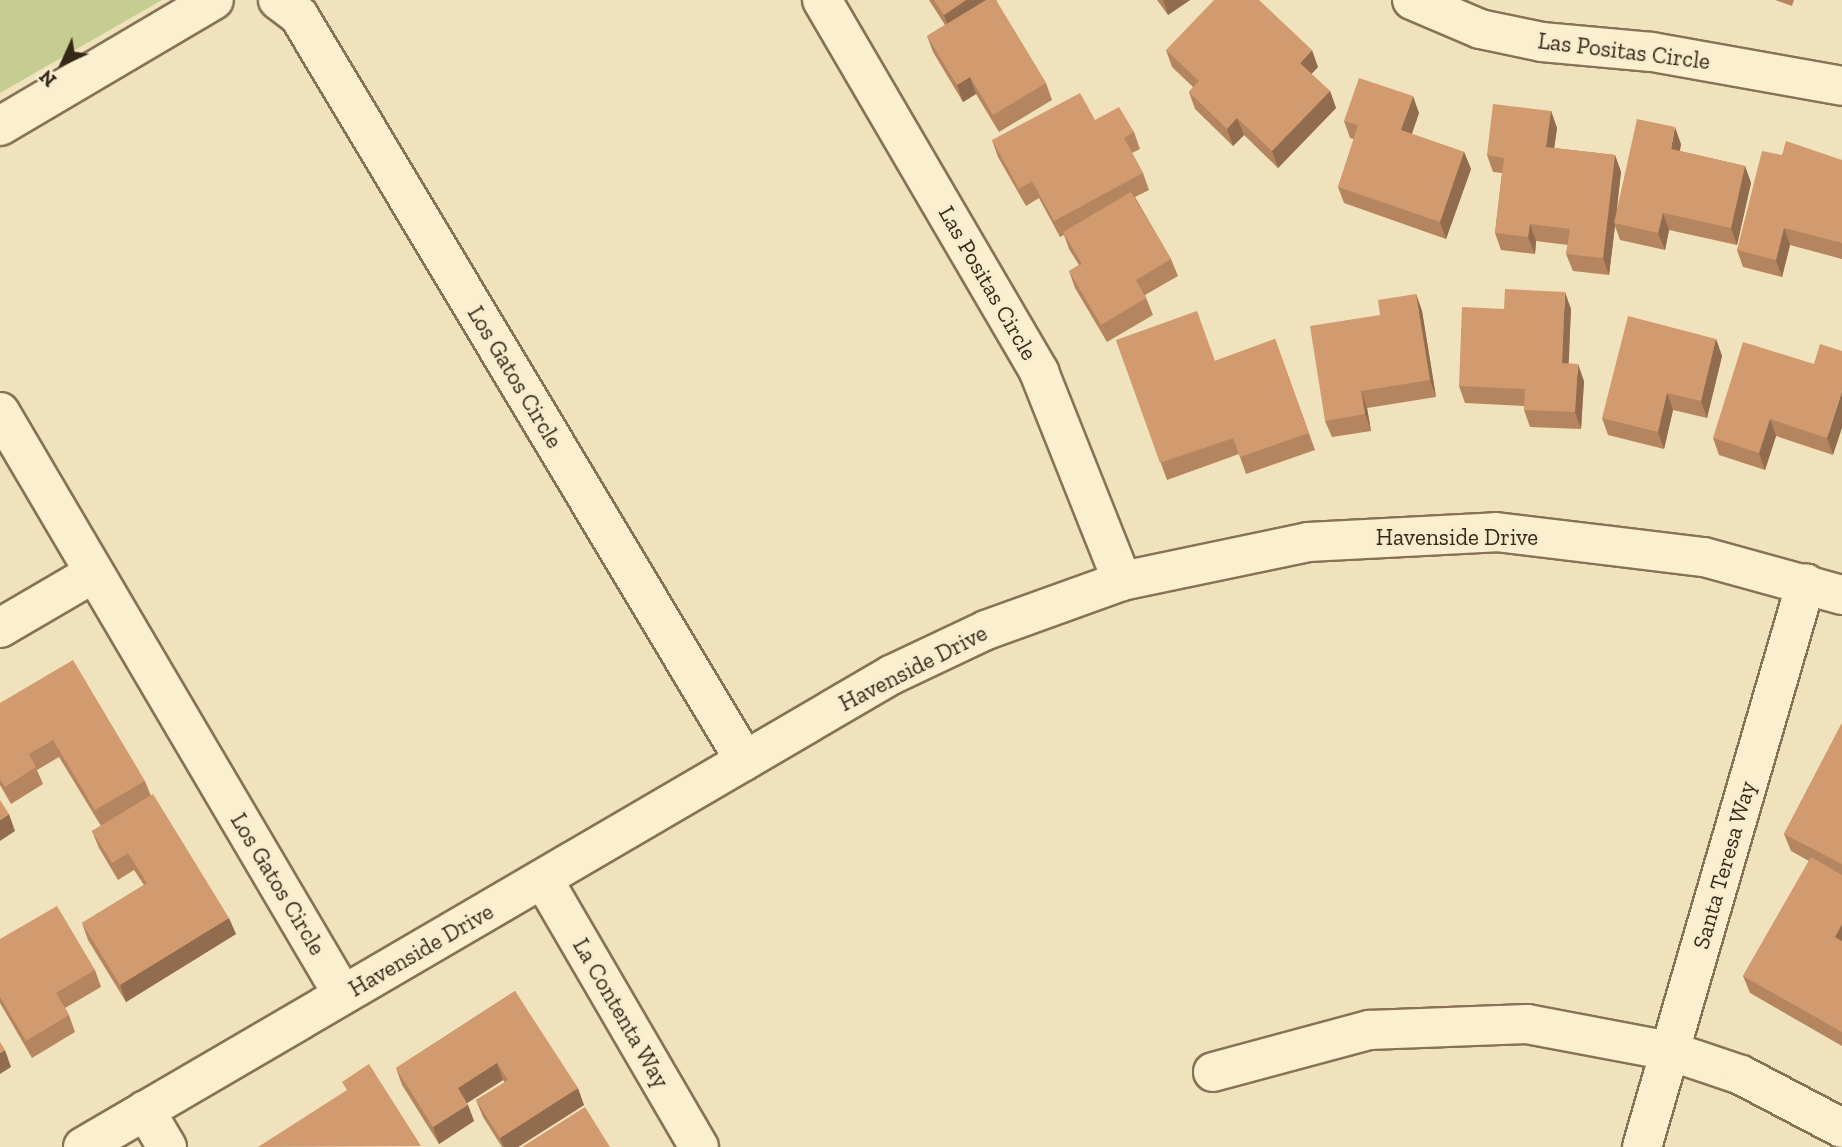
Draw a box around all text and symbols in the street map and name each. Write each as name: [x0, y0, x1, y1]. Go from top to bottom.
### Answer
street label: Las Positas Circle: [1536, 27, 1712, 75]
north arrow: [28, 28, 98, 98]
text: N: [35, 65, 61, 91]
street label: Las Positas Circle: [933, 201, 1043, 365]
street label: Los Gatos Circle: [462, 301, 568, 453]
street label: Havenside Drive: [1376, 523, 1538, 551]
street label: Havenside Drive: [834, 619, 992, 717]
street label: Santa Teresa Way: [1687, 777, 1761, 953]
street label: Los Gatos Circle: [225, 808, 331, 960]
street label: Havenside Drive: [344, 897, 498, 1003]
street label: La Contenta Way: [567, 933, 675, 1093]

